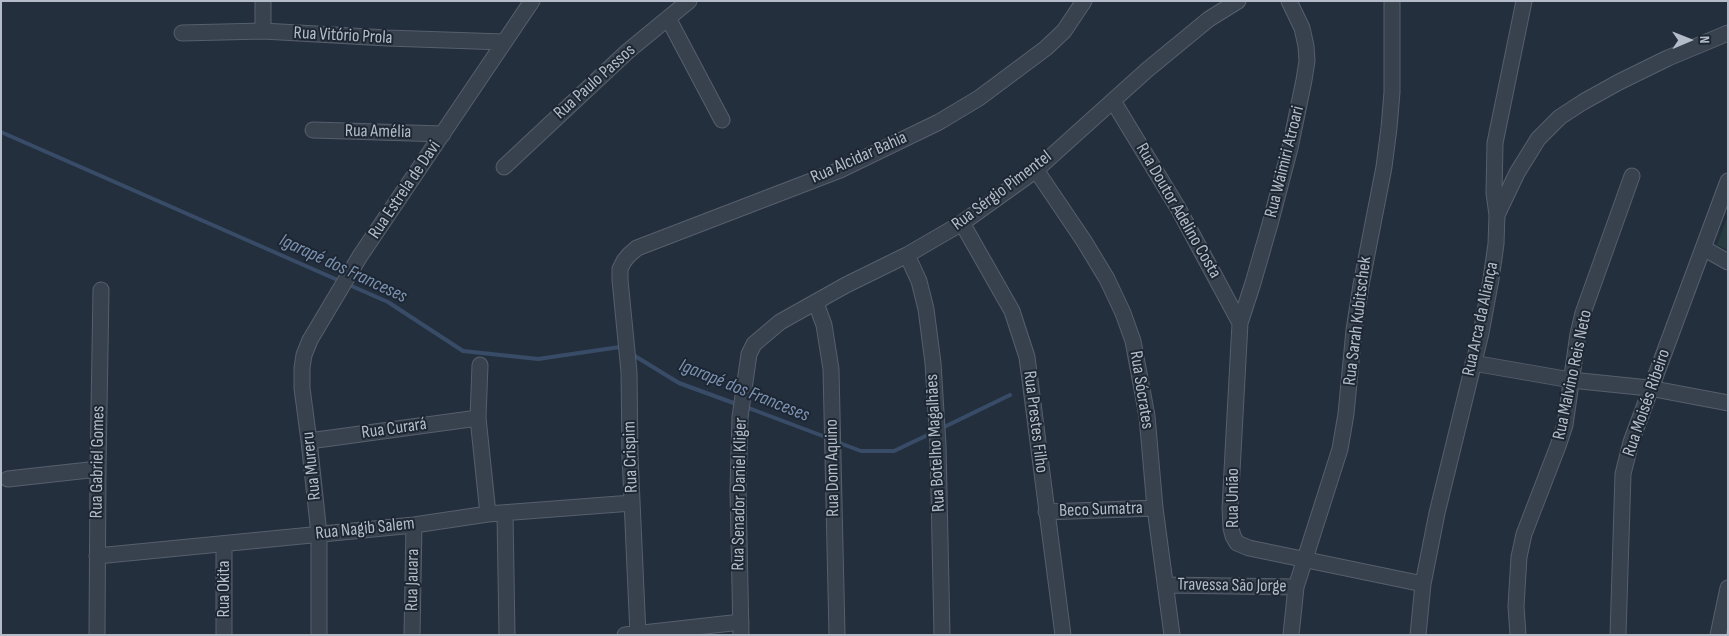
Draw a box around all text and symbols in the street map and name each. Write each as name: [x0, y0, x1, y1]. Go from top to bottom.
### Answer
north arrow: [1664, 15, 1714, 65]
street label: Rua Vitório Prola: [293, 23, 393, 49]
text: N: [1696, 36, 1713, 44]
street label: Rua Paulo Passos: [550, 40, 640, 124]
street label: Rua Waimiri Atroari: [1261, 104, 1309, 220]
street label: Rua Amélia: [345, 121, 411, 143]
street label: Rua Alcidar Bahia: [808, 127, 910, 189]
street label: Rua Estrela de Davi: [364, 137, 446, 243]
street label: Rua Doutor Adelino Costa: [1131, 140, 1225, 282]
street label: Rua Sérgio Pimentel: [948, 146, 1056, 236]
water label: Igarapé dos Franceses: [276, 229, 410, 309]
street label: Rua Sarah Kubitschek: [1339, 255, 1377, 387]
street label: Rua Arca da Aliança: [1458, 260, 1504, 378]
street label: Rua Malvino Reis Neto: [1549, 308, 1597, 442]
street label: Rua Moisés Ribeiro: [1619, 346, 1675, 460]
street label: Rua Sócrates: [1124, 349, 1158, 431]
water label: Igarapé dos Franceses: [676, 355, 812, 427]
street label: Rua Prestes Filho: [1018, 370, 1052, 474]
street label: Rua Botelho Magalhães: [922, 373, 950, 513]
street label: Rua Gabriel Gomes: [86, 406, 110, 518]
street label: Rua Curará: [360, 414, 428, 444]
street label: Rua Senador Daniel Kliger: [728, 417, 752, 571]
street label: Rua Dom Aquino: [821, 419, 845, 517]
street label: Rua Crispim: [619, 421, 643, 493]
street label: Rua Mureru: [298, 431, 326, 501]
street label: Rua União: [1222, 468, 1244, 528]
street label: Beco Sumatra: [1059, 498, 1143, 522]
street label: Rua Nagib Salem: [314, 513, 416, 545]
street label: Rua Jauara: [402, 549, 424, 611]
street label: Rua Okita: [213, 560, 235, 618]
street label: Travessa São Jorge: [1177, 574, 1287, 598]

